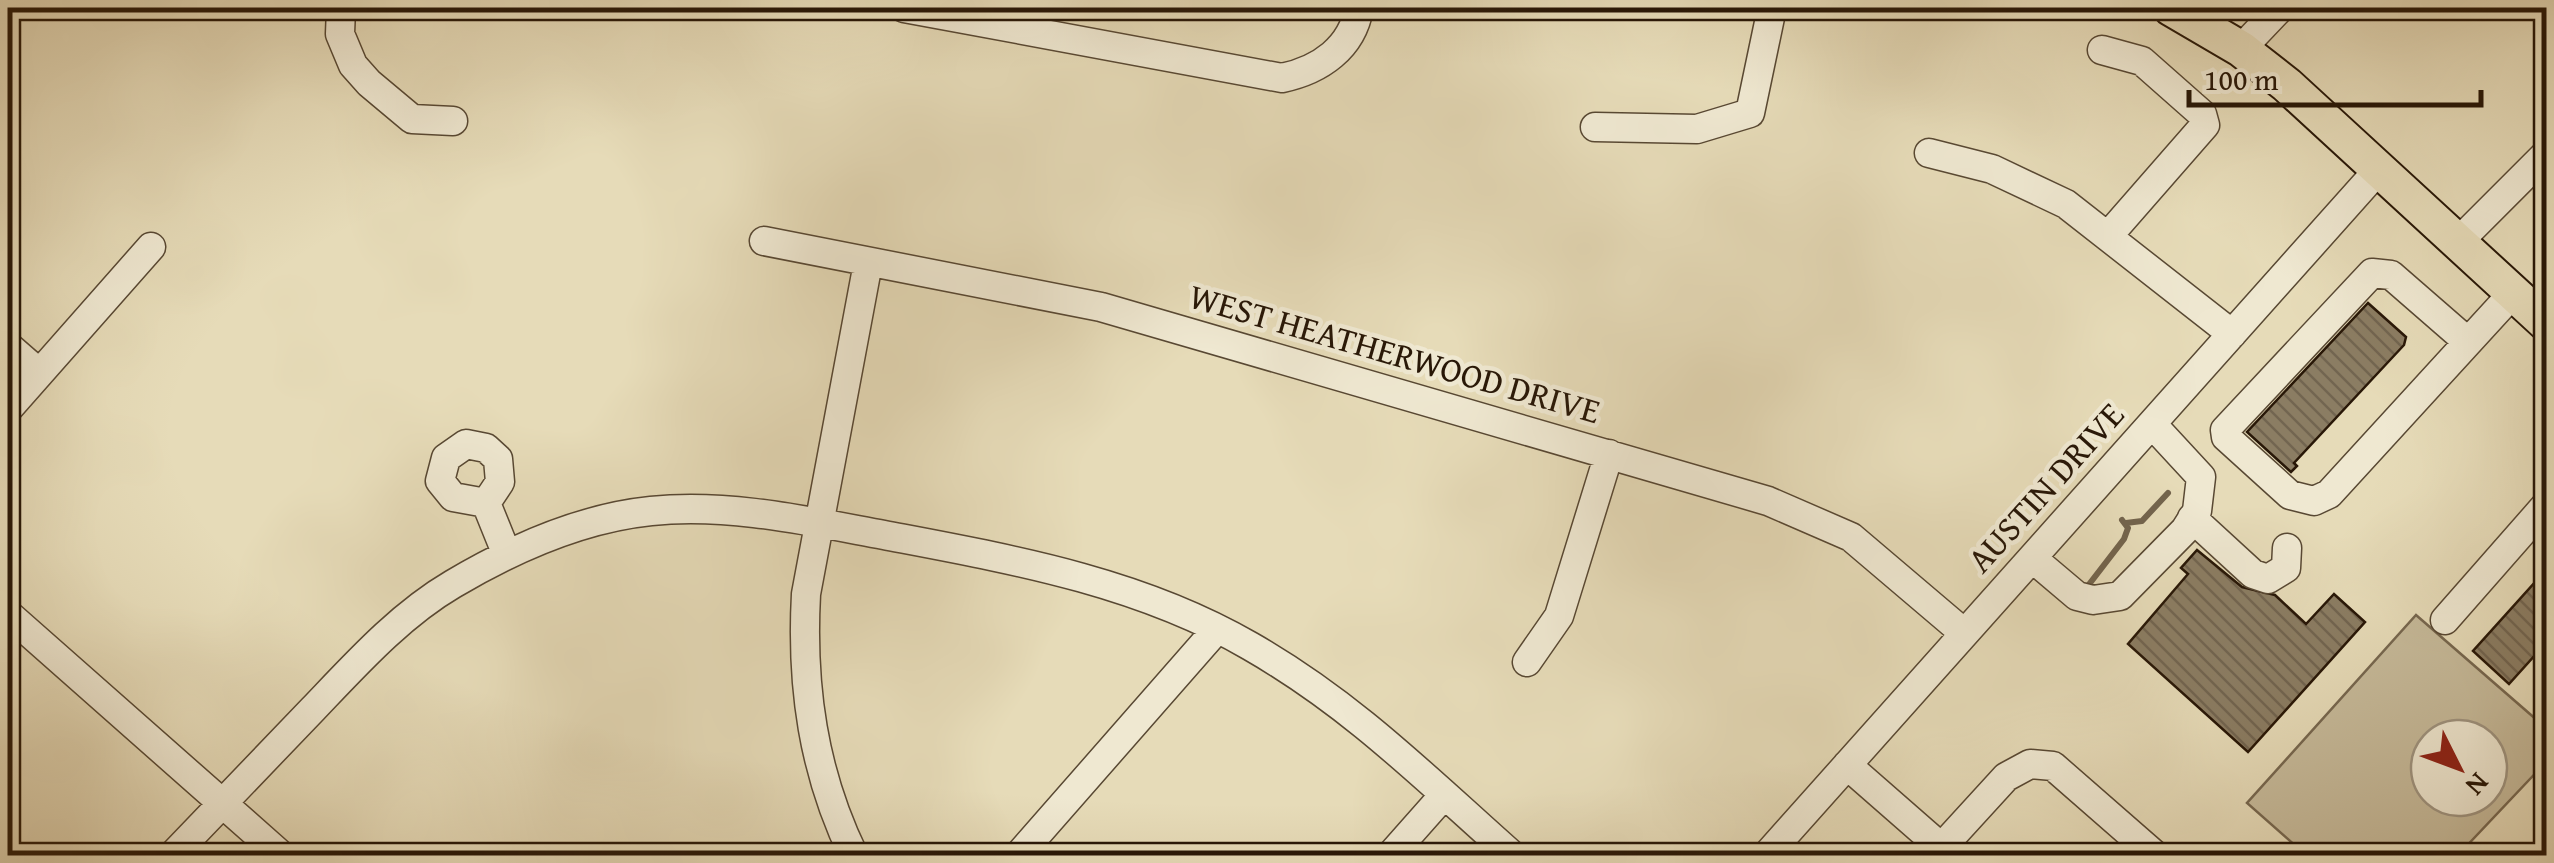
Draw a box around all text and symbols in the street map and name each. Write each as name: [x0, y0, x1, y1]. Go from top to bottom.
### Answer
scale bar: [2189, 45, 2482, 107]
text: 100 m: [2204, 57, 2279, 101]
street label: WEST HEATHERWOOD DRIVE: [1184, 270, 1606, 436]
street label: AUSTIN DRIVE: [1955, 391, 2135, 583]
north arrow: [2409, 718, 2509, 818]
text: N: [2456, 764, 2499, 806]

